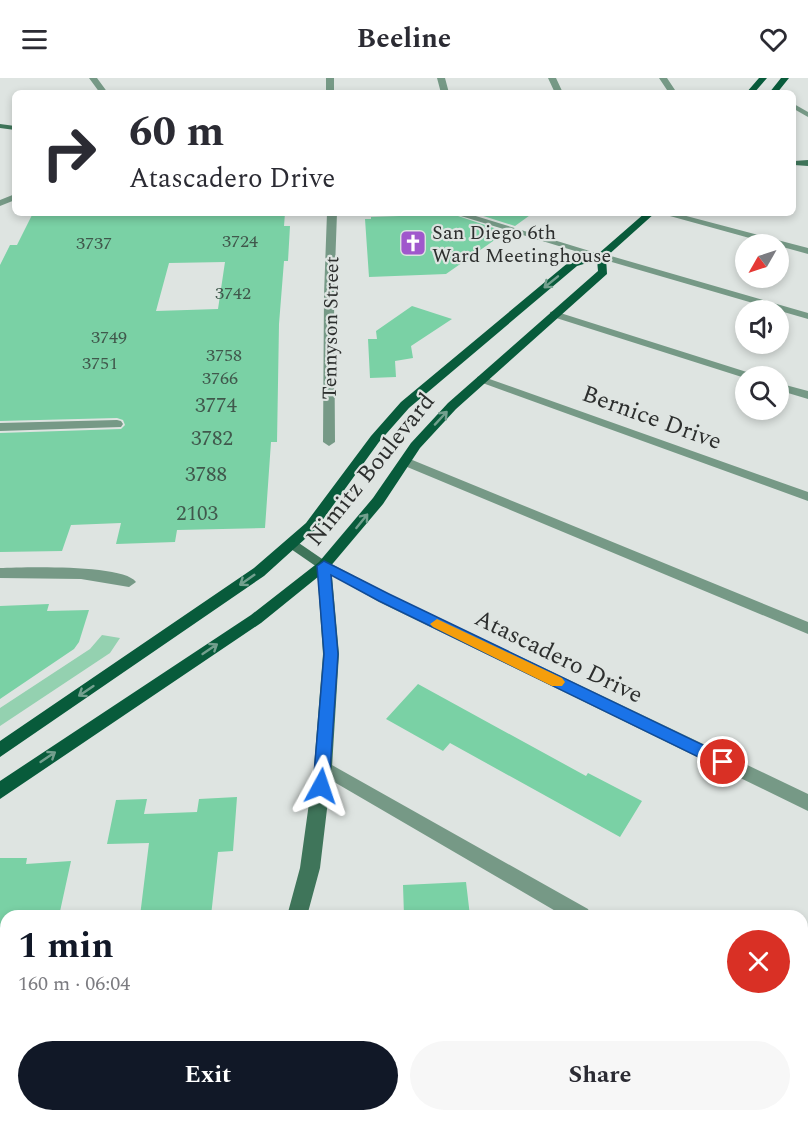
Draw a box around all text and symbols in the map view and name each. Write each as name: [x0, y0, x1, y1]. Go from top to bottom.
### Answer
text: Beeline: [357, 18, 451, 60]
icon: menu: [18, 23, 51, 56]
icon: heart: [757, 23, 790, 56]
text: 60 m: [129, 101, 224, 164]
icon: right: [30, 114, 108, 192]
text: Atascadero Drive: [129, 158, 335, 200]
place label: San Diego 6th Ward Meetinghouse: [432, 218, 611, 271]
house number: 3724: [222, 228, 258, 255]
church icon: San Diego 6th Ward Meetinghouse: [398, 228, 428, 258]
house number: 3737: [76, 230, 112, 257]
north arrow: [735, 234, 789, 288]
map controls: [735, 234, 789, 420]
street label: Tennyson Street: [315, 256, 347, 400]
one-way arrow: [543, 276, 559, 289]
house number: 3742: [215, 280, 251, 307]
button: sound: [735, 300, 789, 354]
house number: 3749: [91, 324, 127, 351]
house number: 3758: [206, 342, 242, 369]
house number: 3751: [82, 350, 118, 377]
house number: 3766: [202, 365, 238, 392]
button: search: [735, 366, 789, 420]
street label: Bernice Drive: [577, 376, 727, 460]
street label: Nimitz Boulevard: [298, 385, 444, 554]
house number: 3774: [195, 390, 237, 422]
one-way arrow: [434, 410, 448, 425]
house number: 3782: [191, 423, 233, 455]
house number: 3788: [185, 459, 227, 491]
house number: 2103: [176, 498, 218, 530]
one-way arrow: [356, 514, 369, 530]
one-way arrow: [239, 574, 255, 586]
street label: Atascadero Drive: [468, 601, 649, 713]
one-way arrow: [202, 643, 219, 656]
one-way arrow: [78, 684, 95, 697]
pin: [697, 736, 748, 787]
icon: arrive: [706, 745, 739, 778]
one-way arrow: [39, 751, 56, 763]
position arrow: [289, 754, 353, 818]
text: 1 min: [18, 919, 114, 974]
button: close: [727, 930, 790, 993]
text: 160 m · 06:04: [18, 969, 130, 999]
button: Exit: [18, 1041, 398, 1110]
button: Share: [410, 1041, 790, 1110]

